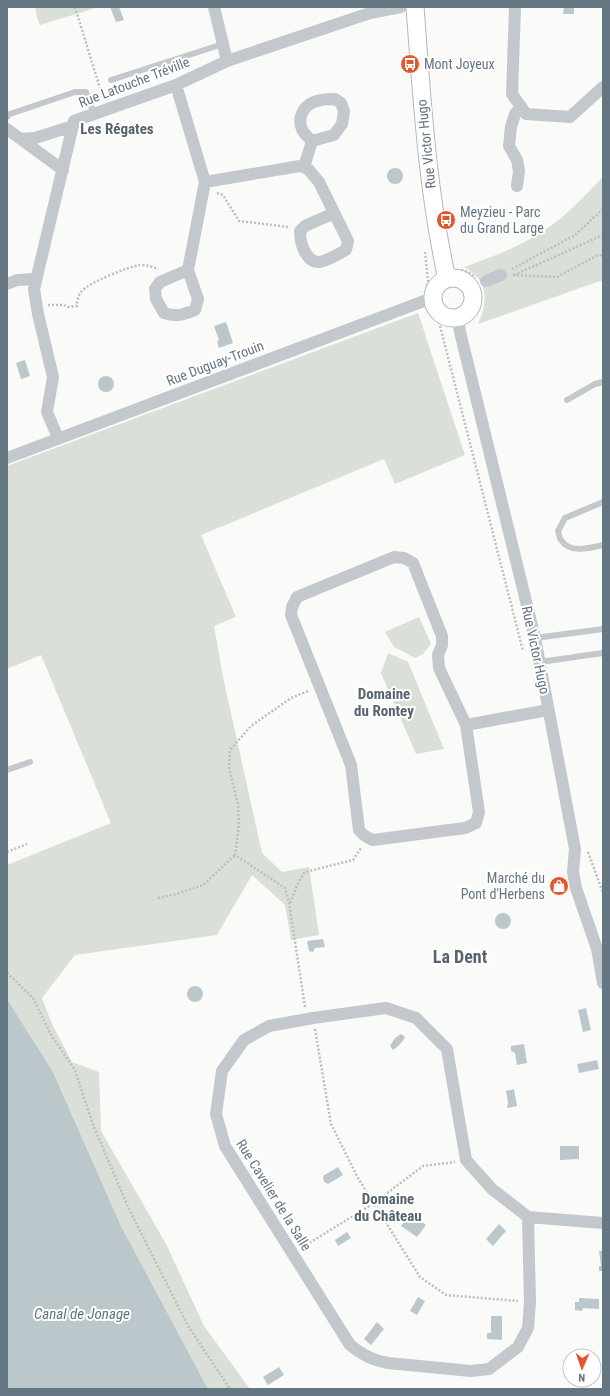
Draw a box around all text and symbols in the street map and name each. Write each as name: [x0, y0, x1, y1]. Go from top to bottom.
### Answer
street label: Rue Latouche Tréville: [76, 53, 192, 111]
bus stop icon: Mont Joyeux: [399, 53, 421, 75]
place label: Mont Joyeux: [424, 56, 495, 72]
street label: Rue Victor Hugo: [413, 99, 439, 189]
district label: Les Régates: [80, 120, 154, 138]
place label: Meyzieu - Parc du Grand Large: [460, 204, 544, 236]
bus stop icon: Meyzieu - Parc du Grand Large: [435, 209, 457, 231]
street label: Rue Duguay-Trouin: [164, 337, 266, 389]
street label: Rue Victor Hugo: [519, 605, 553, 695]
district label: Domaine du Rontey: [354, 685, 414, 720]
place label: Marché du Pont d'Herbens: [461, 870, 545, 902]
shop icon: Marché du Pont d'Herbens: [548, 875, 570, 897]
district label: La Dent: [433, 946, 488, 967]
street label: Rue Cavelier de la Salle: [233, 1136, 315, 1254]
district label: Domaine du Château: [354, 1190, 422, 1225]
water label: Canal de Jonage: [34, 1305, 130, 1323]
north arrow: [562, 1348, 602, 1388]
text: N: [578, 1371, 585, 1384]

